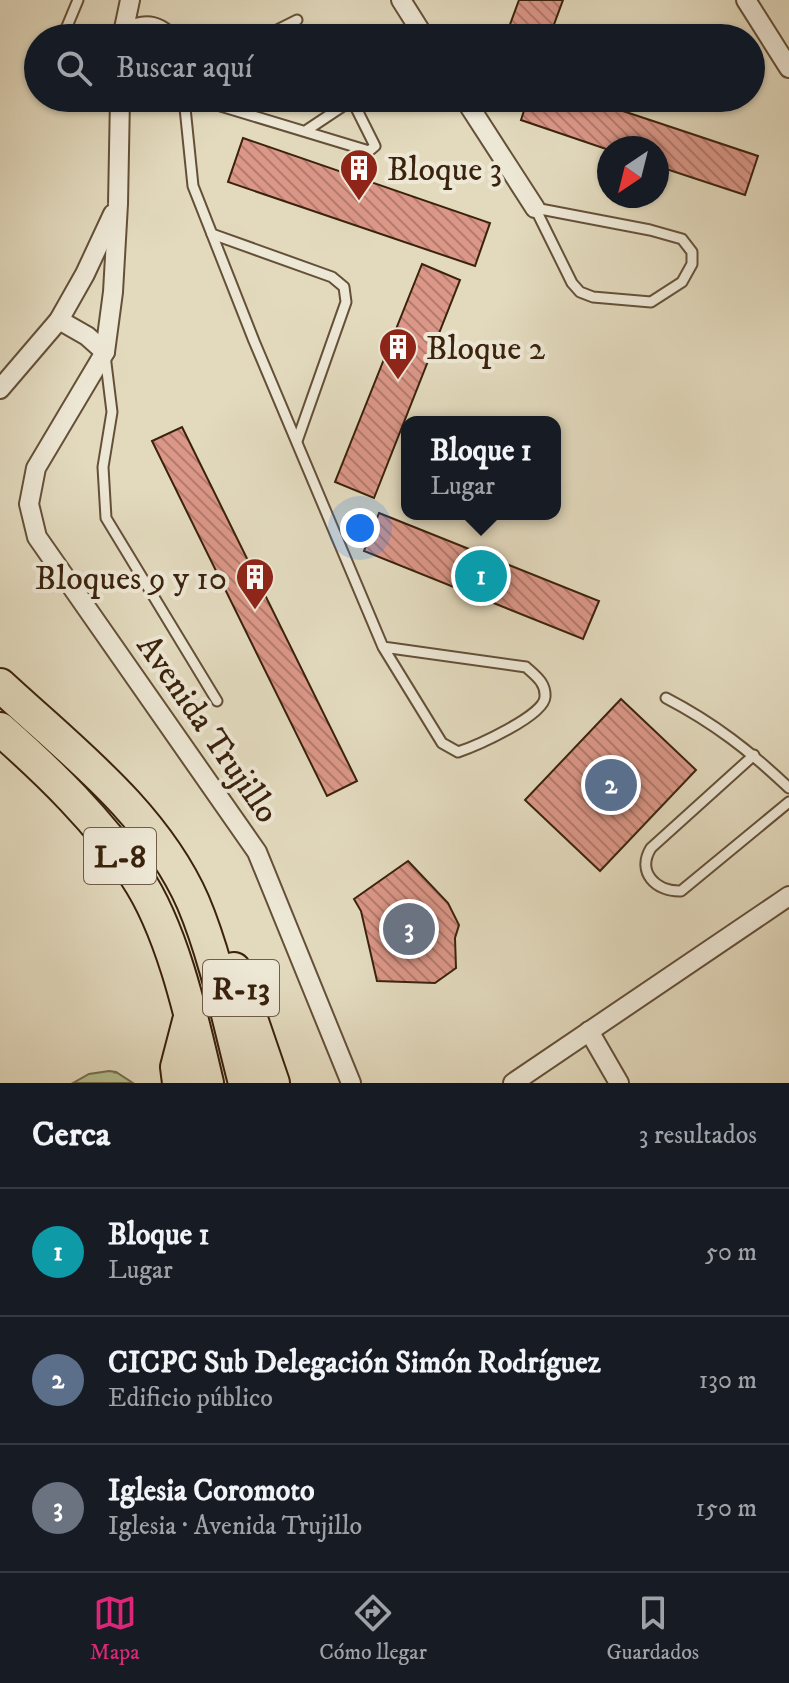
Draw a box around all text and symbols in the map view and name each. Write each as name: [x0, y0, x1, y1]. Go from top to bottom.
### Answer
search box: [24, 24, 765, 112]
icon: search: [52, 46, 96, 90]
text: Buscar aquí: [116, 50, 253, 87]
north arrow: [597, 136, 669, 208]
building icon: Bloque 3: [338, 147, 380, 202]
place label: Bloque 3: [387, 149, 502, 191]
building icon: Bloque 2: [377, 326, 419, 381]
place label: Bloque 2: [426, 328, 546, 370]
popup: [401, 416, 561, 520]
text: Bloque 1: [430, 433, 532, 470]
text: Lugar: [430, 470, 495, 503]
your location: [340, 508, 380, 548]
pin: 1: [455, 546, 507, 606]
building icon: Bloques 9 y 10: [234, 556, 276, 611]
place label: Bloques 9 y 10: [35, 558, 227, 600]
street label: Avenida Trujillo: [127, 627, 288, 831]
pin: 2: [585, 755, 637, 815]
road number: L-8: [84, 828, 156, 884]
pin: 3: [383, 899, 435, 959]
road number: R-13: [203, 960, 279, 1016]
text: Cerca: [32, 1114, 110, 1156]
text: 3 resultados: [639, 1119, 757, 1152]
text: Bloque 1: [108, 1217, 210, 1254]
text: 1: [53, 1236, 63, 1269]
text: 50 m: [705, 1236, 757, 1269]
text: Lugar: [108, 1254, 173, 1287]
text: CICPC Sub Delegación Simón Rodríguez: [108, 1345, 601, 1382]
text: 2: [52, 1364, 64, 1397]
text: 130 m: [699, 1364, 757, 1397]
text: Edificio público: [108, 1382, 273, 1415]
text: Iglesia Coromoto: [108, 1473, 315, 1510]
text: 3: [53, 1492, 63, 1525]
text: 150 m: [696, 1492, 757, 1525]
text: Iglesia · Avenida Trujillo: [108, 1510, 362, 1543]
tab: Mapa: [90, 1591, 140, 1666]
tab: Cómo llegar: [319, 1591, 427, 1666]
tab: Guardados: [606, 1591, 699, 1666]

